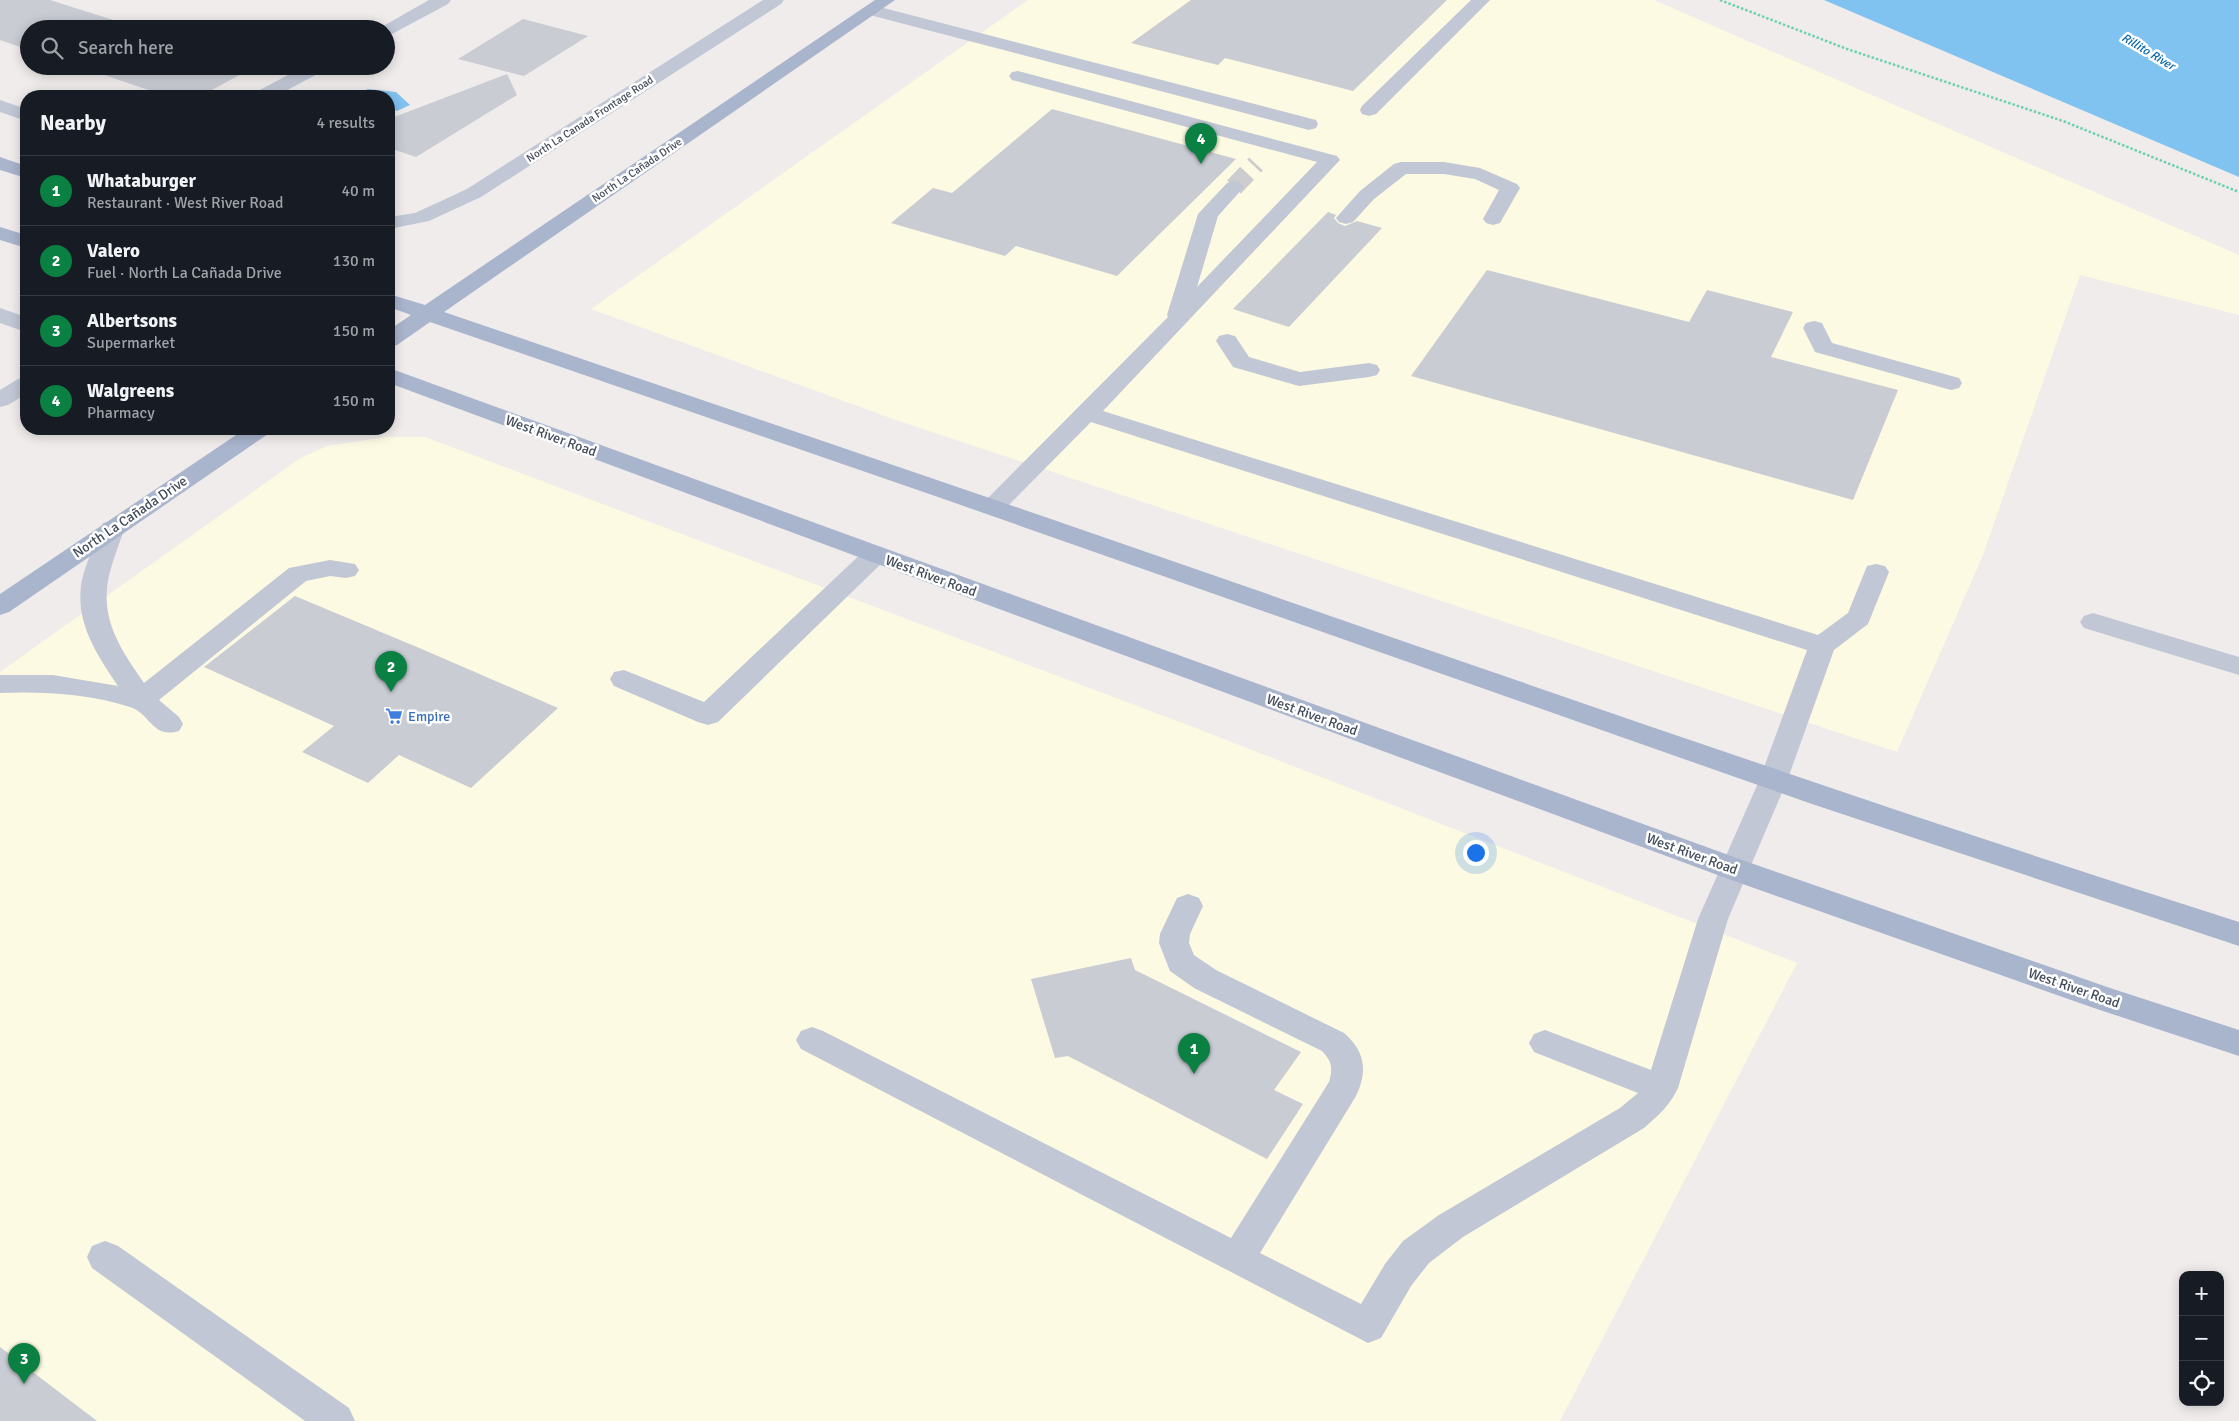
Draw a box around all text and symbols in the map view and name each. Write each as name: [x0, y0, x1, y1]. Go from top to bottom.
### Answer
search box: [20, 20, 395, 75]
water label: Rillito River: [2119, 30, 2179, 75]
icon: search: [38, 34, 66, 62]
text: Search here: [78, 36, 174, 60]
street label: North La Canada Frontage Road: [524, 73, 656, 165]
text: Nearby: [40, 110, 106, 136]
text: 4 results: [316, 113, 375, 133]
pin: 4: [1185, 123, 1217, 164]
street label: North La Cañada Drive: [590, 135, 684, 205]
text: Whataburger: [87, 169, 196, 193]
text: 1: [52, 181, 60, 201]
text: 40 m: [341, 181, 375, 201]
text: Restaurant · West River Road: [87, 193, 284, 213]
text: Valero: [87, 239, 140, 263]
text: 2: [52, 251, 60, 271]
text: 130 m: [333, 251, 375, 271]
text: Fuel · North La Cañada Drive: [87, 263, 282, 283]
text: Albertsons: [87, 309, 177, 333]
text: 3: [52, 321, 60, 341]
text: 150 m: [333, 321, 375, 341]
text: Supermarket: [87, 333, 175, 353]
text: Walgreens: [87, 379, 174, 403]
text: 4: [52, 391, 60, 411]
text: 150 m: [333, 391, 375, 411]
text: Pharmacy: [87, 403, 155, 423]
street label: West River Road: [503, 412, 599, 460]
street label: North La Cañada Drive: [70, 472, 190, 562]
street label: West River Road: [883, 552, 979, 600]
pin: 2: [375, 651, 407, 692]
street label: West River Road: [1264, 691, 1360, 739]
supermarket icon: Empire: [384, 706, 404, 726]
place label: Empire: [408, 708, 450, 725]
street label: West River Road: [1644, 830, 1740, 878]
your location: [1463, 840, 1489, 866]
street label: West River Road: [2026, 964, 2122, 1012]
pin: 1: [1178, 1033, 1210, 1074]
map controls: [2179, 1271, 2224, 1406]
button: +: [2179, 1271, 2224, 1316]
button: −: [2179, 1316, 2224, 1361]
pin: 3: [8, 1343, 40, 1384]
button: locate: [2179, 1361, 2224, 1406]

